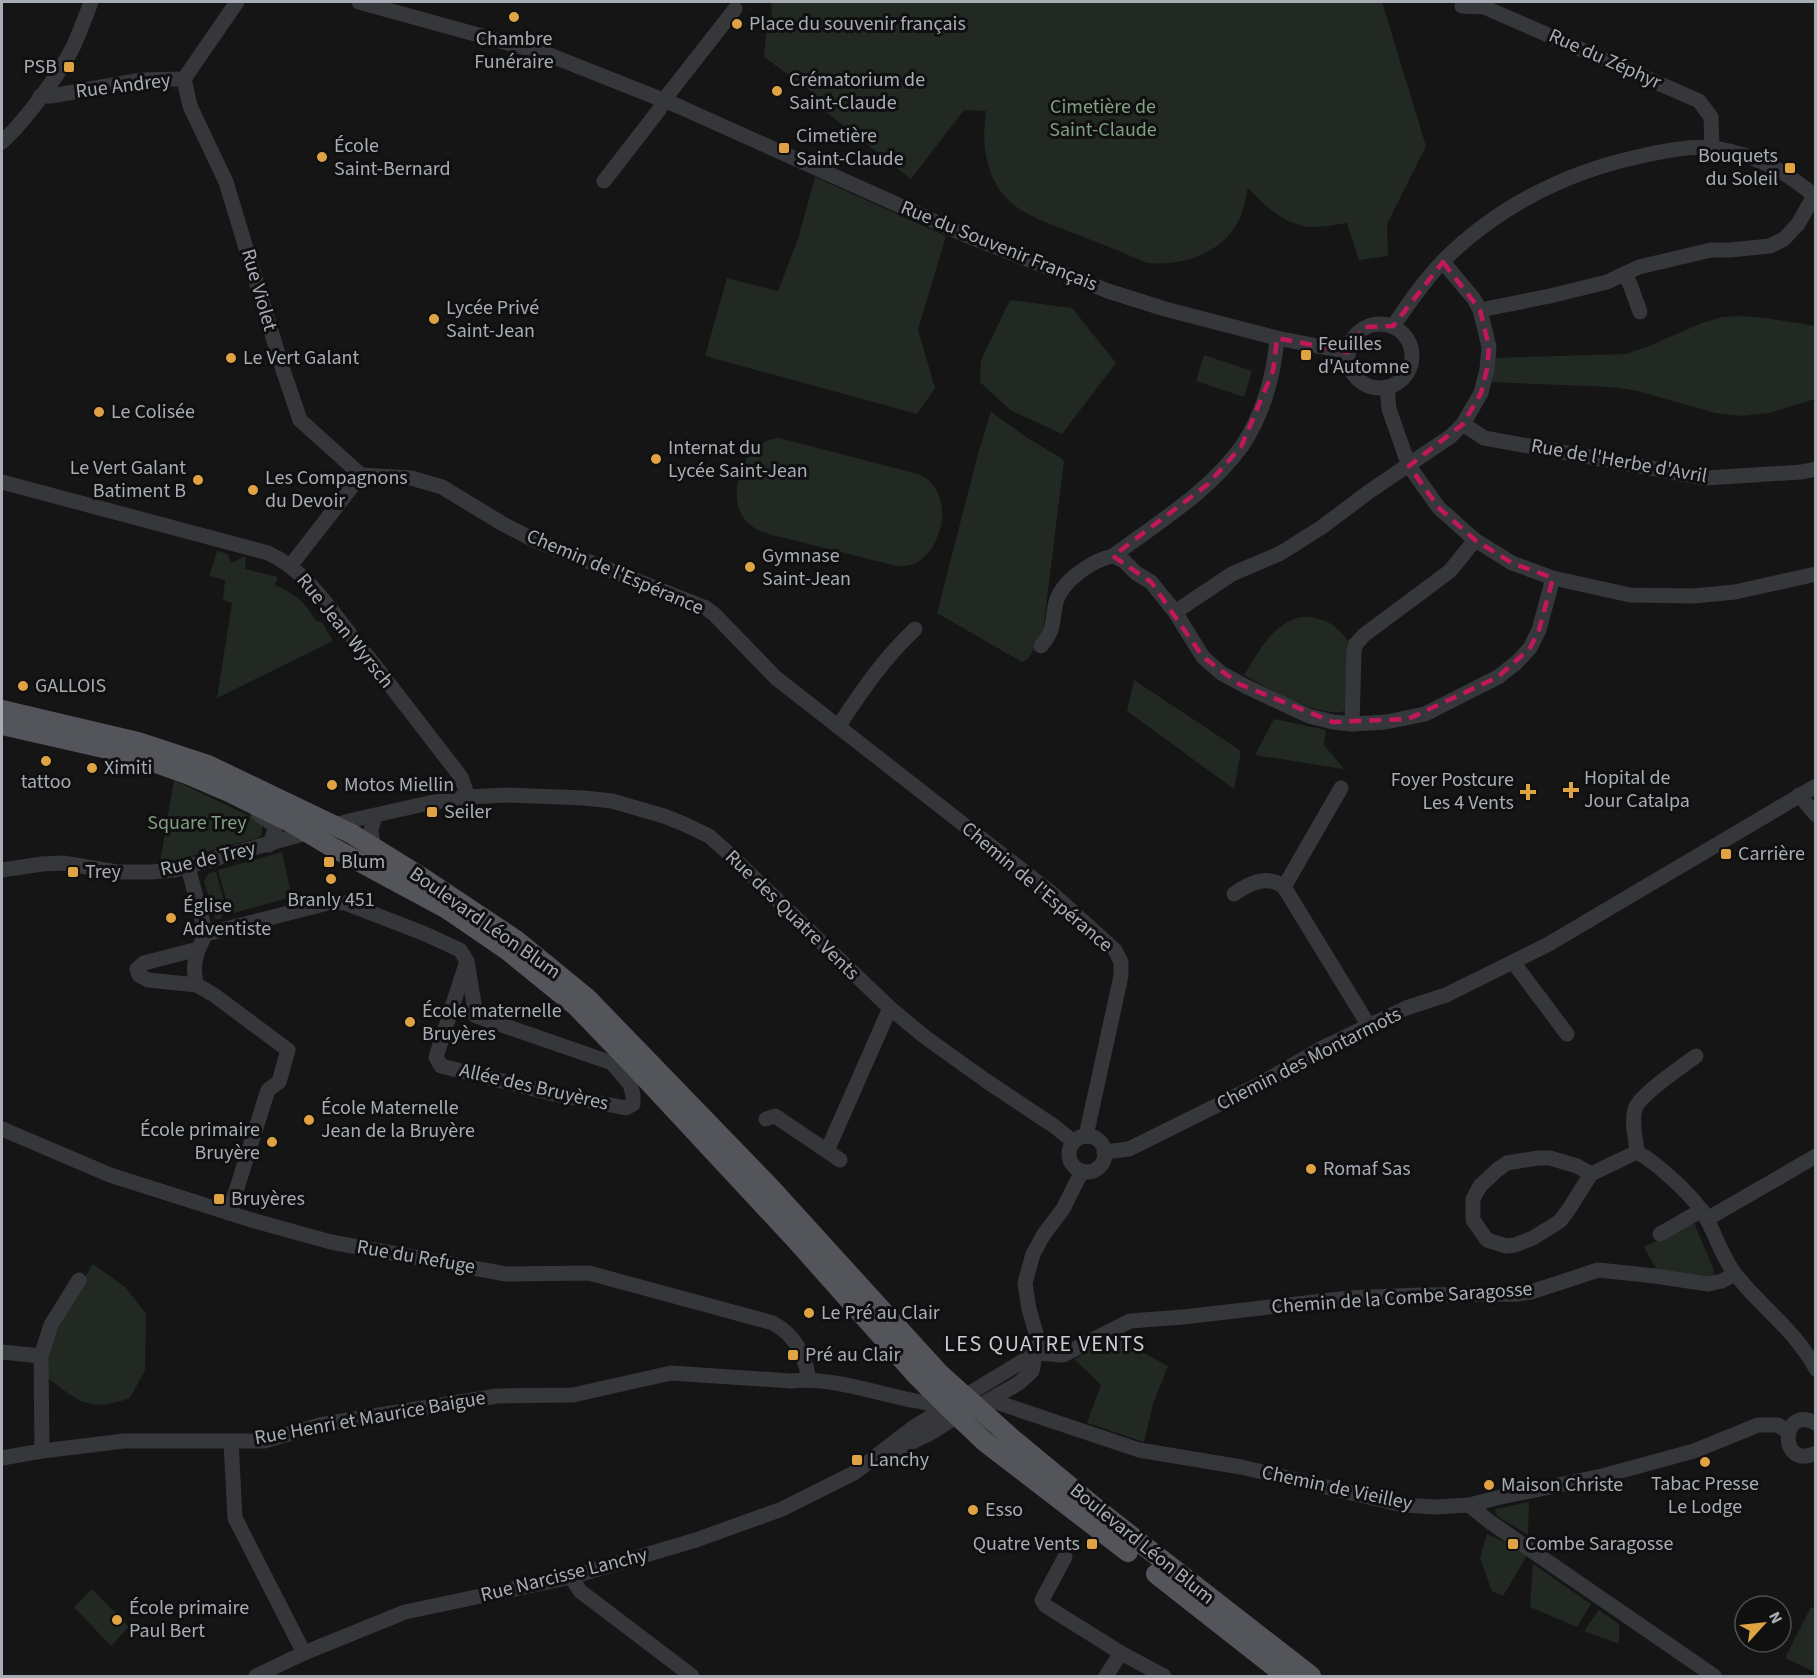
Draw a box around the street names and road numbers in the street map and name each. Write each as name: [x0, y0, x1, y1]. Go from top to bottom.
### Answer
street label: Rue du Zéphyr: [1544, 22, 1666, 96]
street label: Rue Andrey: [74, 66, 173, 106]
street label: Rue du Souvenir Français: [896, 194, 1102, 298]
street label: Rue Violet: [234, 246, 284, 334]
street label: Rue de l'Herbe d'Avril: [1529, 432, 1709, 490]
street label: Chemin de l'Espérance: [522, 522, 708, 622]
street label: Rue Jean Wyrsch: [290, 568, 400, 694]
street label: Chemin de l'Espérance: [955, 815, 1119, 959]
street label: Rue de Trey: [158, 834, 259, 884]
street label: Rue des Quatre Vents: [719, 844, 865, 986]
street label: Boulevard Léon Blum: [404, 860, 566, 986]
street label: Chemin des Montarmots: [1212, 1000, 1406, 1118]
street label: Allée des Bruyères: [457, 1056, 611, 1118]
street label: Rue du Refuge: [355, 1233, 477, 1281]
street label: Chemin de la Combe Saragosse: [1271, 1275, 1533, 1321]
street label: Rue Henri et Maurice Baigue: [252, 1384, 488, 1452]
street label: Chemin de Vieilley: [1259, 1458, 1416, 1518]
street label: Boulevard Léon Blum: [1064, 1477, 1220, 1611]
street label: Rue Narcisse Lanchy: [478, 1541, 651, 1609]

